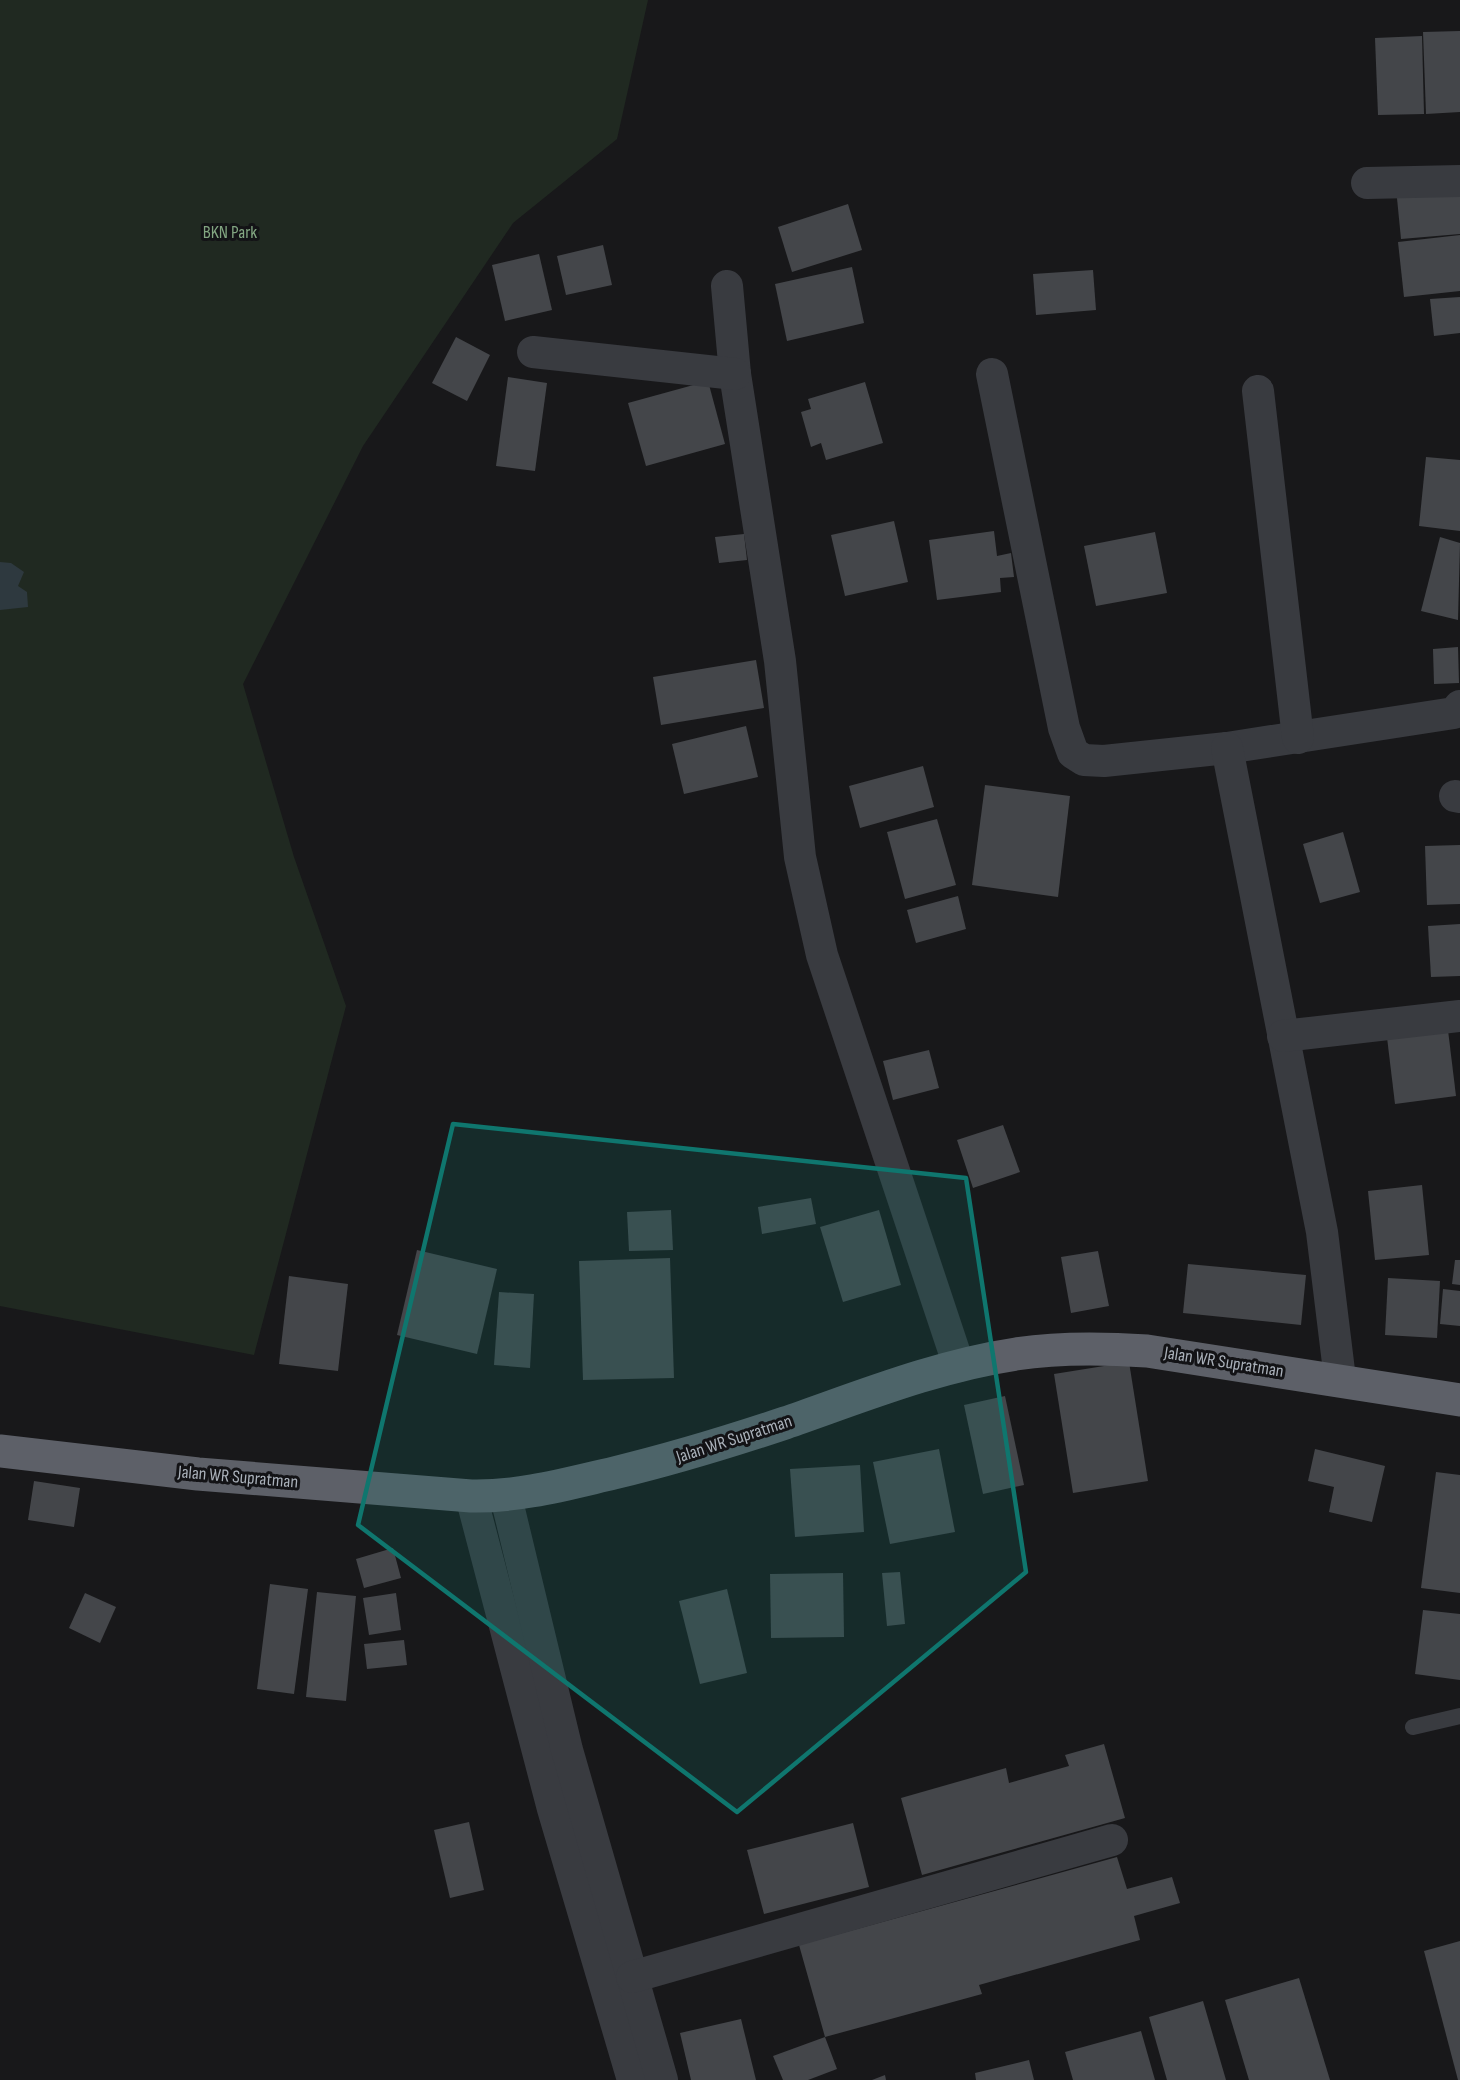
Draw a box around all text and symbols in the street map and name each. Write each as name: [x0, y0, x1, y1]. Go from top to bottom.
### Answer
park label: BKN Park: [203, 222, 257, 243]
street label: Jalan WR Supratman: [1162, 1342, 1285, 1382]
street label: Jalan WR Supratman: [672, 1410, 795, 1468]
street label: Jalan WR Supratman: [176, 1461, 299, 1493]

